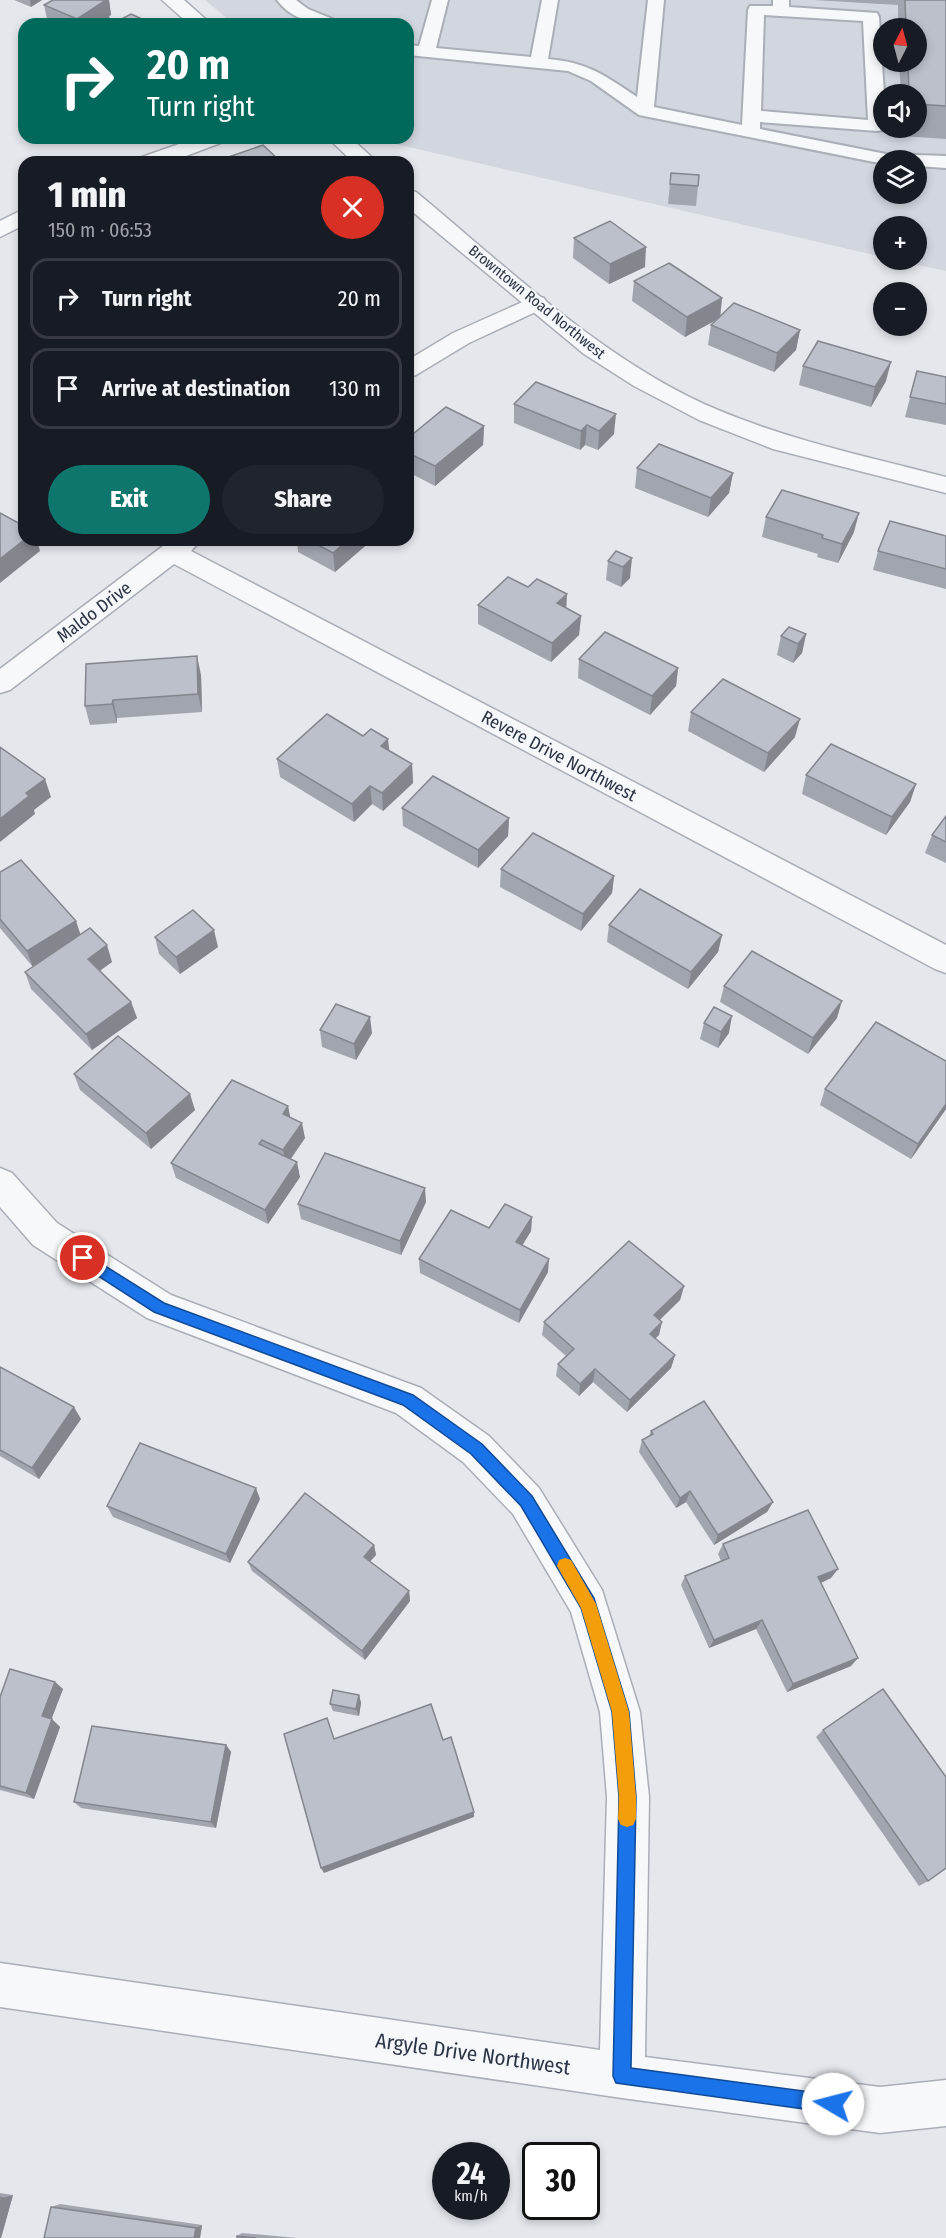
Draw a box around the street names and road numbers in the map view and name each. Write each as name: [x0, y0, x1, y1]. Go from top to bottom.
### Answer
street label: Browntown Road Northwest: [465, 241, 609, 363]
street label: Maldo Drive: [52, 577, 136, 647]
street label: Revere Drive Northwest: [478, 706, 641, 806]
street label: Argyle Drive Northwest: [374, 2027, 572, 2081]

